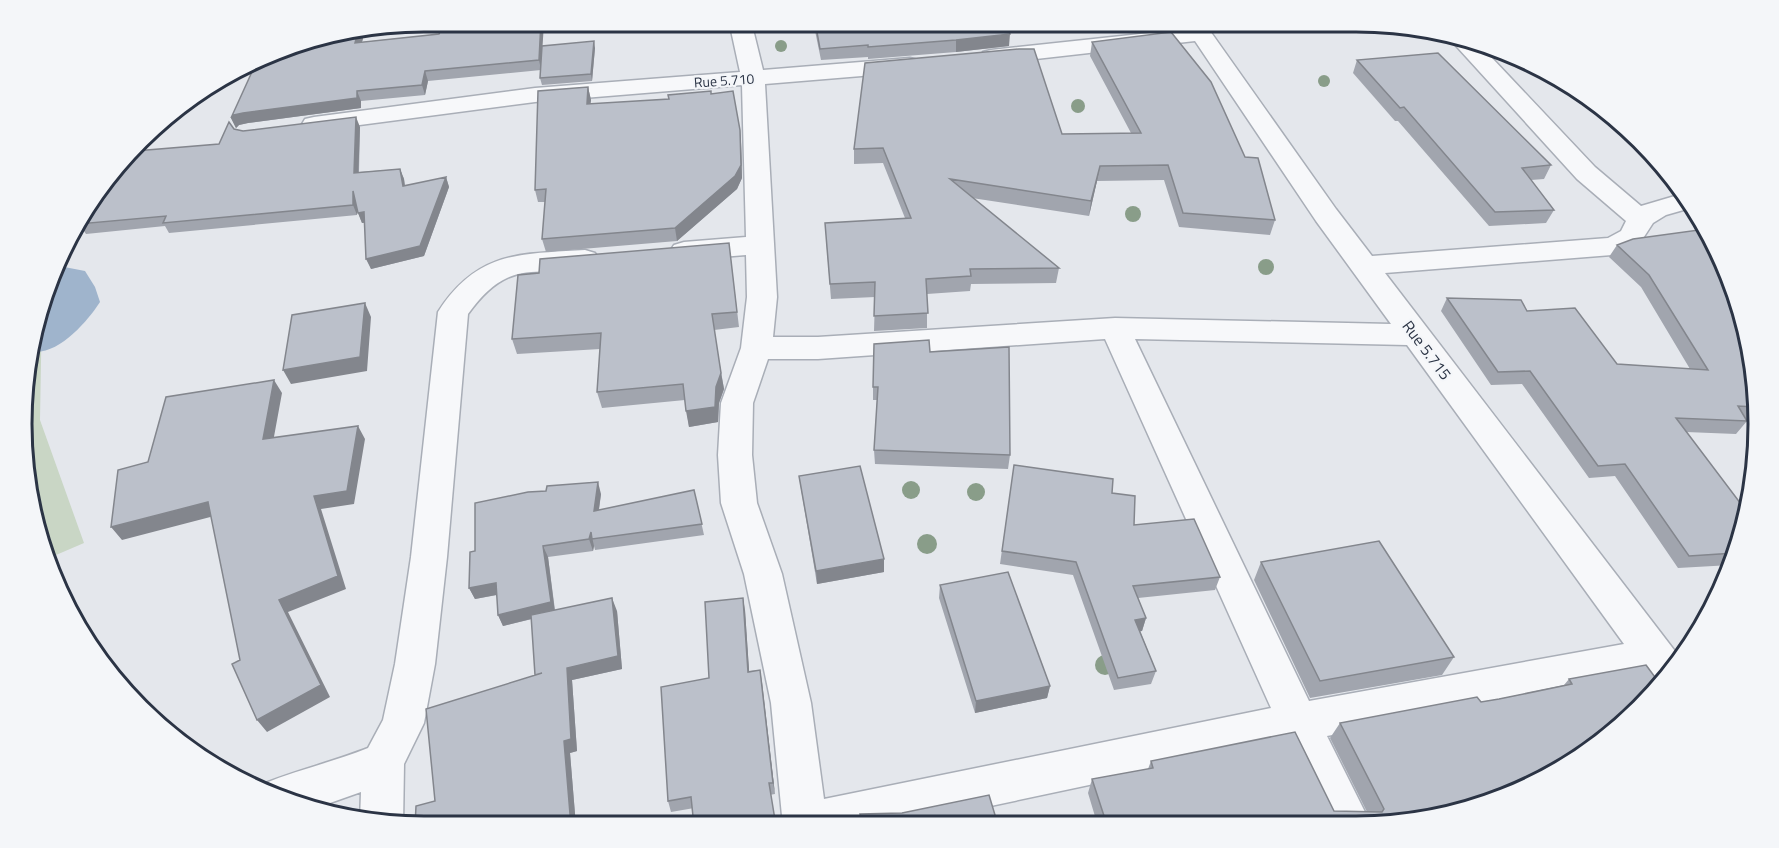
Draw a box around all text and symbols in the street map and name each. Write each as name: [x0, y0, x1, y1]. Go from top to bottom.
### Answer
street label: Rue 5.710: [693, 67, 755, 93]
street label: Rue 5.715: [1397, 315, 1457, 385]

